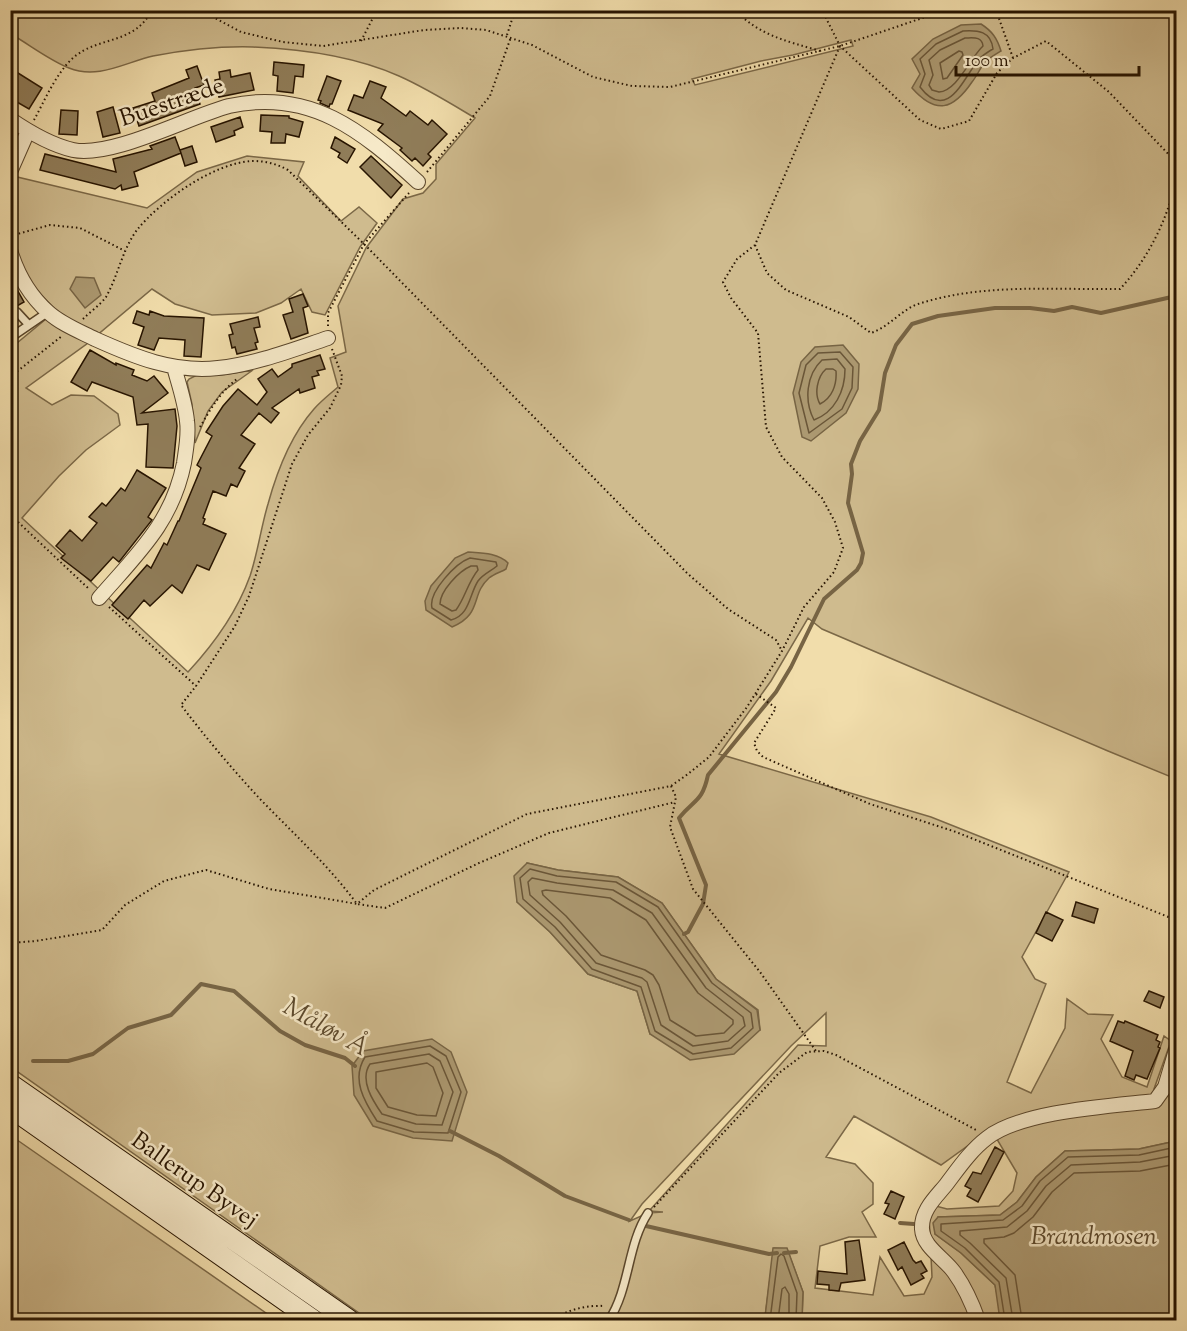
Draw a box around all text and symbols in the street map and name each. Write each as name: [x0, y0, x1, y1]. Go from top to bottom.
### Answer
scale bar: [956, 39, 1139, 77]
text: 100 m: [965, 49, 1009, 75]
street label: Buestræde: [115, 69, 229, 137]
water label: Måløv Å: [276, 989, 374, 1067]
street label: Ballerup Byvej: [123, 1125, 265, 1237]
water label: Brandmosen: [1031, 1219, 1158, 1256]

